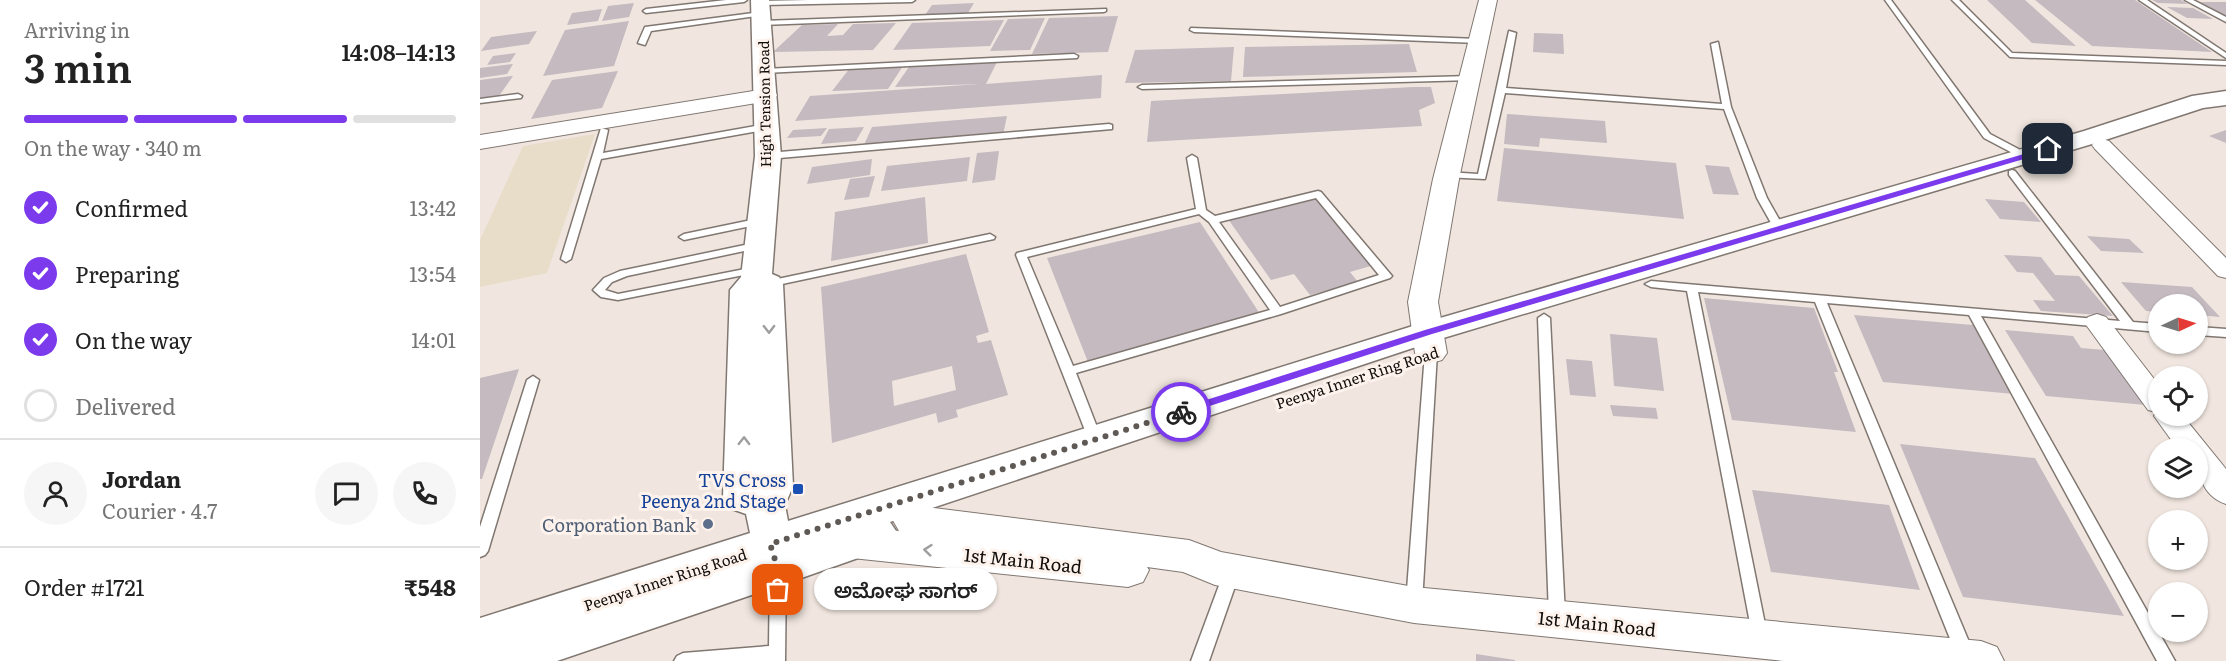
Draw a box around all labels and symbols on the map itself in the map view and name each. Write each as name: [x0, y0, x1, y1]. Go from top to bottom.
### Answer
street label: High Tension Road: [753, 40, 775, 168]
pin: [2022, 123, 2073, 174]
north arrow: [2148, 294, 2208, 354]
one-way arrow: [763, 324, 776, 333]
street label: Peenya Inner Ring Road: [1273, 340, 1441, 414]
courier: [1151, 382, 1211, 442]
one-way arrow: [738, 436, 750, 445]
place label: TVS Cross Peenya 2nd Stage: [640, 466, 786, 514]
marker: TVS Cross Peenya 2nd Stage: [791, 482, 805, 496]
place label: Corporation Bank: [542, 511, 697, 538]
marker: Corporation Bank: [701, 517, 715, 531]
street label: 1st Main Road: [963, 540, 1083, 580]
street label: Peenya Inner Ring Road: [581, 542, 749, 616]
one-way arrow: [924, 544, 933, 557]
pin: [752, 564, 803, 615]
callout: ಅಮೋಘ ಸಾಗರ್: [814, 569, 997, 611]
street label: 1st Main Road: [1537, 603, 1657, 643]

